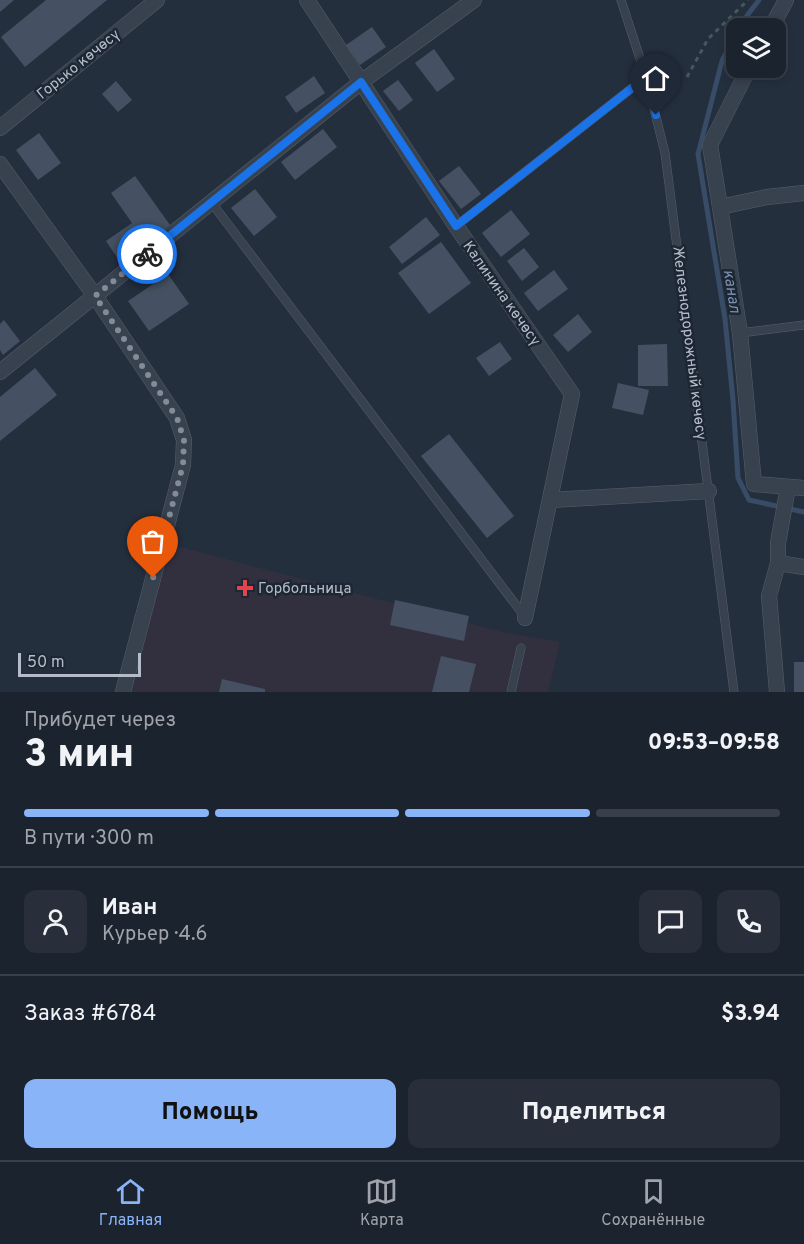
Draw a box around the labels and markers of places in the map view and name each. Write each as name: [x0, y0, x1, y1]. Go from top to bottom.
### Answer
pin: [630, 53, 681, 115]
pin: [127, 516, 178, 578]
marker: Горбольница: [236, 579, 254, 597]
place label: Горбольница: [258, 580, 351, 599]

